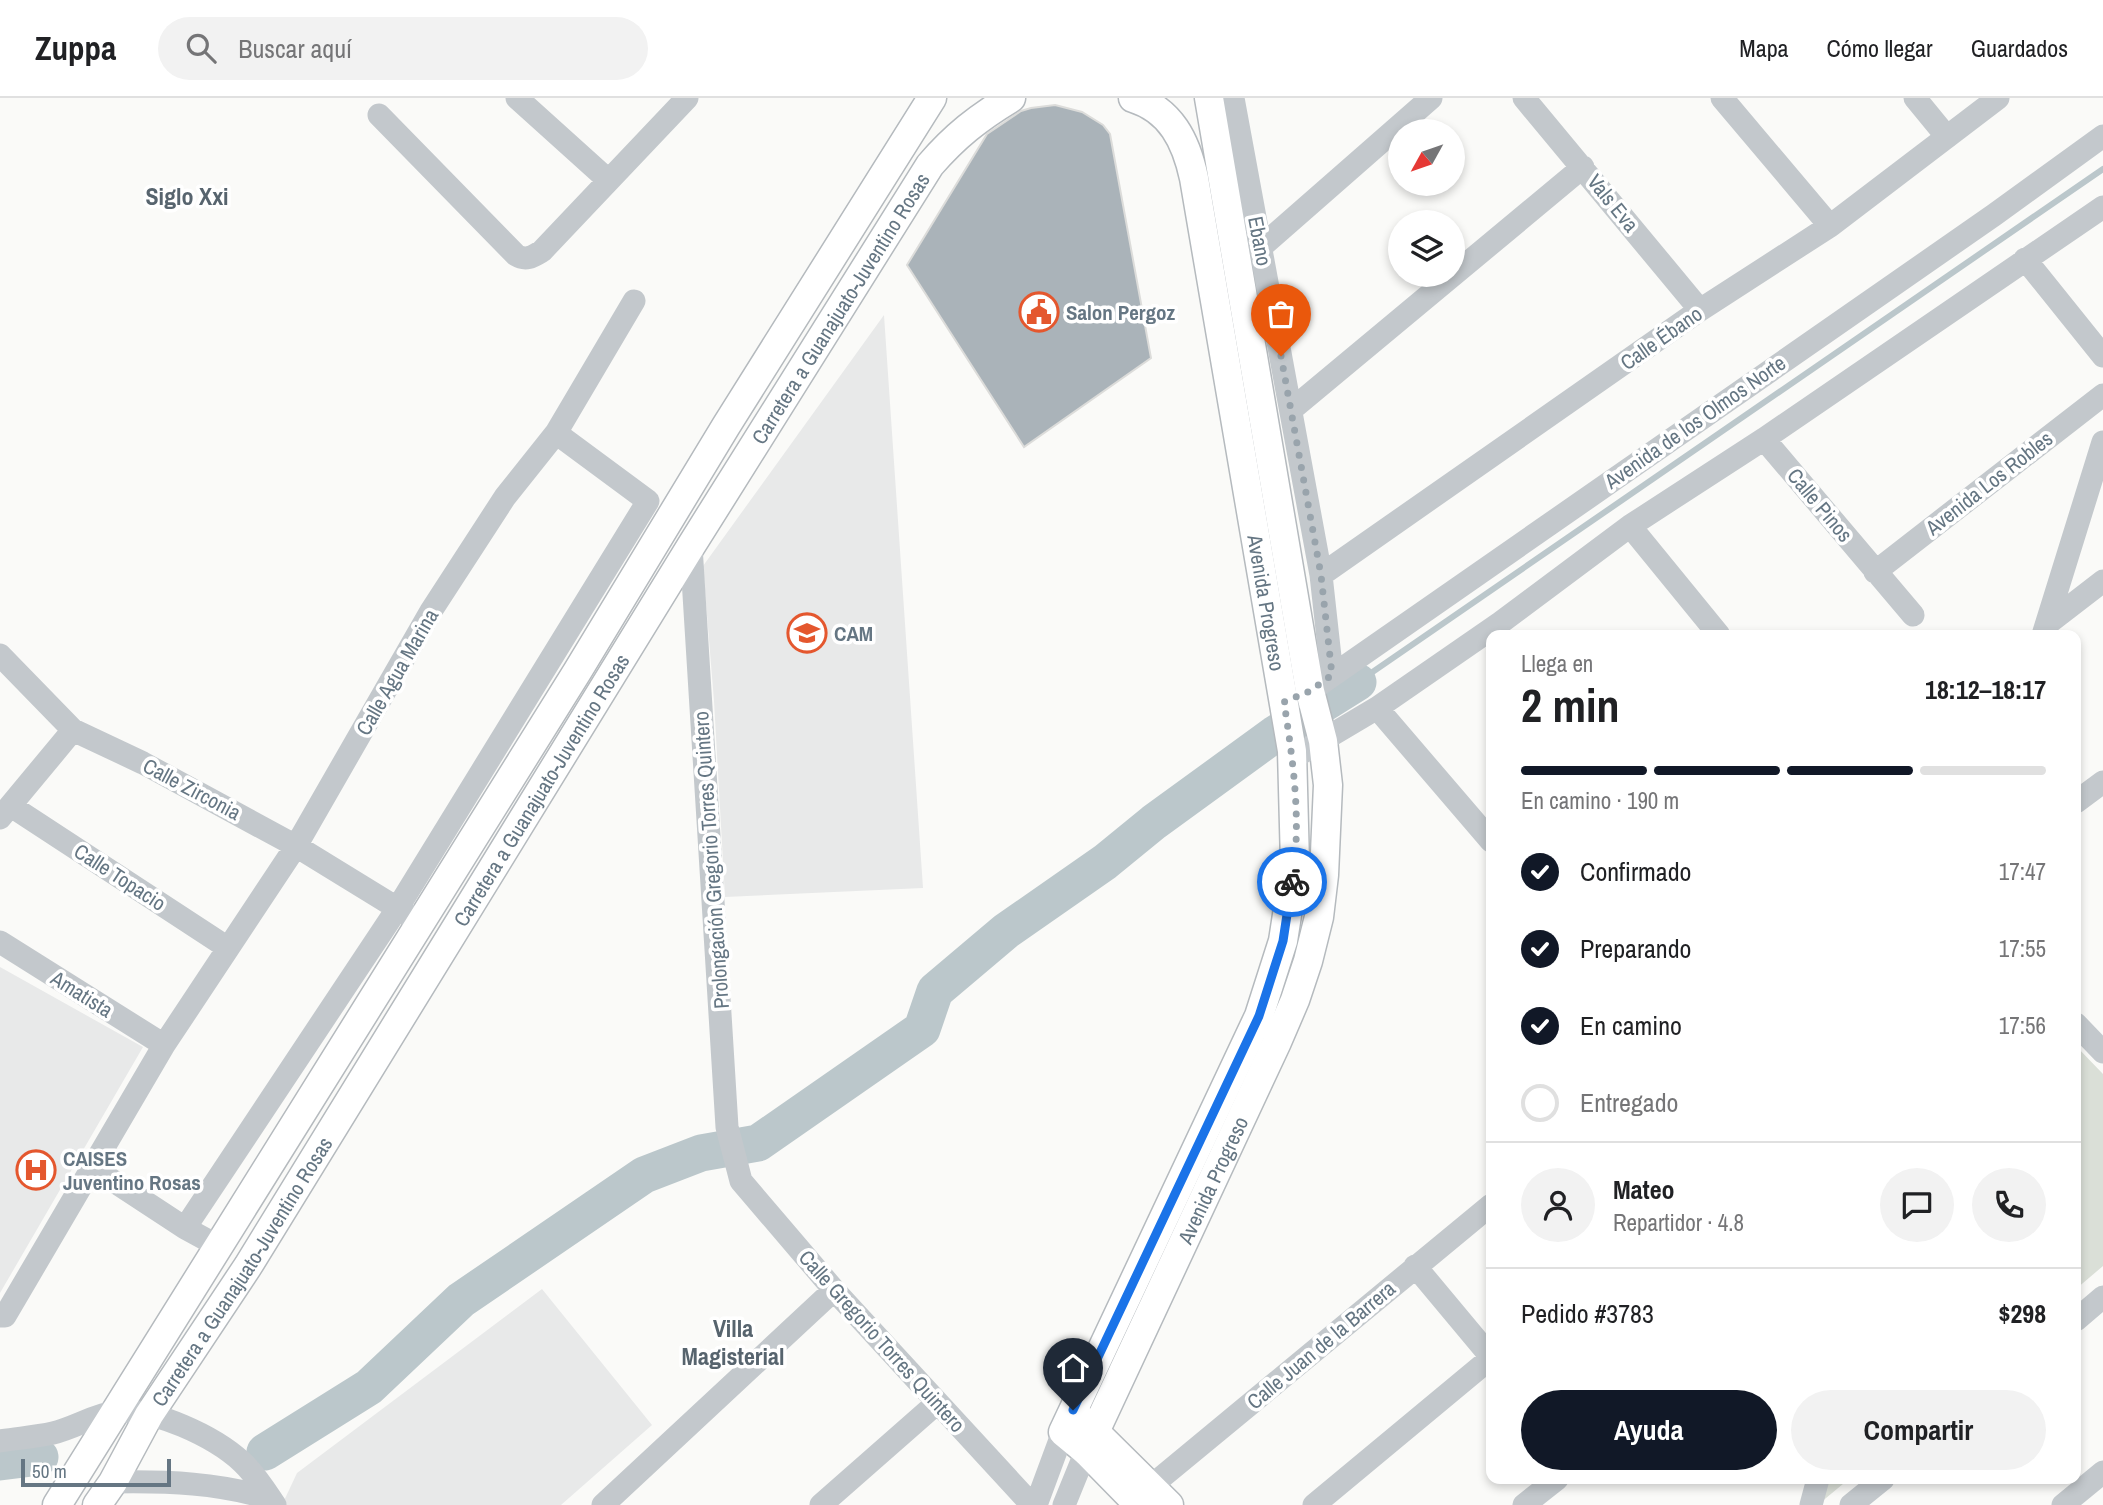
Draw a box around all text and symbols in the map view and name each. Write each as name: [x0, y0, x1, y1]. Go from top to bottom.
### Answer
search box: [158, 17, 648, 80]
text: Zuppa: [35, 26, 116, 70]
icon: search: [182, 29, 220, 67]
text: Buscar aquí: [238, 31, 352, 66]
text: Mapa: [1739, 32, 1789, 64]
text: Cómo llegar: [1827, 32, 1933, 64]
text: Guardados: [1971, 32, 2068, 64]
north arrow: [1388, 119, 1465, 196]
map controls: [1388, 119, 1465, 287]
street label: Carretera a Guanajuato-Juventino Rosas: [744, 167, 936, 449]
street label: Vals Eva: [1581, 168, 1646, 238]
district label: Siglo Xxi: [145, 180, 229, 212]
button: layers: [1388, 210, 1465, 287]
street label: Ebano: [1241, 214, 1279, 268]
pin: [1251, 284, 1311, 356]
public building icon: Salon Pergoz: [1018, 291, 1060, 333]
icon: bag: [1262, 295, 1300, 333]
place label: Salon Pergoz: [1066, 298, 1175, 327]
street label: Calle Ébano: [1614, 299, 1708, 377]
street label: Avenida de los Olmos Norte: [1598, 348, 1791, 496]
street label: Avenida Los Robles: [1919, 424, 2059, 542]
street label: Calle Pinos: [1781, 462, 1859, 548]
street label: Avenida Progreso: [1241, 532, 1293, 673]
street label: Calle Agua Marina: [349, 603, 445, 741]
school or university icon: CAM: [786, 612, 828, 654]
place label: CAM: [834, 619, 873, 648]
street label: Carretera a Guanajuato-Juventino Rosas: [446, 648, 636, 932]
text: Llega en: [1521, 648, 1593, 679]
text: 18:12–18:17: [1925, 672, 2046, 707]
text: 2 min: [1521, 674, 1620, 736]
street label: Prolongación Gregorio Torres Quintero: [686, 710, 736, 1010]
street label: Calle Zirconia: [138, 751, 246, 827]
text: En camino · 190 m: [1521, 785, 1679, 816]
street label: Calle Topacio: [68, 837, 172, 917]
courier: [1257, 847, 1327, 917]
icon: check: [1521, 853, 1559, 891]
text: Confirmado: [1580, 854, 1691, 889]
text: 17:47: [1999, 856, 2046, 887]
icon: bike: [1273, 863, 1311, 901]
icon: check: [1521, 930, 1559, 968]
text: Preparando: [1580, 931, 1691, 966]
text: 17:55: [1999, 933, 2046, 964]
street label: Amatista: [45, 963, 119, 1025]
icon: check: [1521, 1007, 1559, 1045]
text: En camino: [1580, 1008, 1682, 1043]
text: 17:56: [1999, 1010, 2046, 1041]
text: Entregado: [1580, 1085, 1678, 1120]
street label: Avenida Progreso: [1170, 1112, 1255, 1249]
street label: Carretera a Guanajuato-Juventino Rosas: [144, 1131, 339, 1412]
place label: CAISES Juventino Rosas: [63, 1144, 201, 1197]
hospital icon: CAISES Juventino Rosas: [15, 1149, 57, 1191]
button: person: [1521, 1168, 1595, 1242]
button: chat: [1880, 1168, 1954, 1242]
button: phone: [1972, 1168, 2046, 1242]
text: Mateo: [1613, 1172, 1675, 1207]
text: Repartidor · 4.8: [1613, 1207, 1744, 1238]
street label: Calle Gregorio Torres Quintero: [792, 1244, 972, 1438]
street label: Calle Juan de la Barrera: [1241, 1274, 1402, 1416]
text: Pedido #3783: [1521, 1296, 1654, 1331]
text: $298: [1999, 1296, 2046, 1331]
district label: Villa Magisterial: [682, 1312, 784, 1372]
pin: [1043, 1338, 1103, 1410]
icon: home: [1054, 1349, 1092, 1387]
button: Ayuda: [1521, 1390, 1777, 1470]
button: Compartir: [1791, 1390, 2046, 1470]
scale bar: [21, 1456, 172, 1488]
text: 50 m: [32, 1458, 67, 1484]

